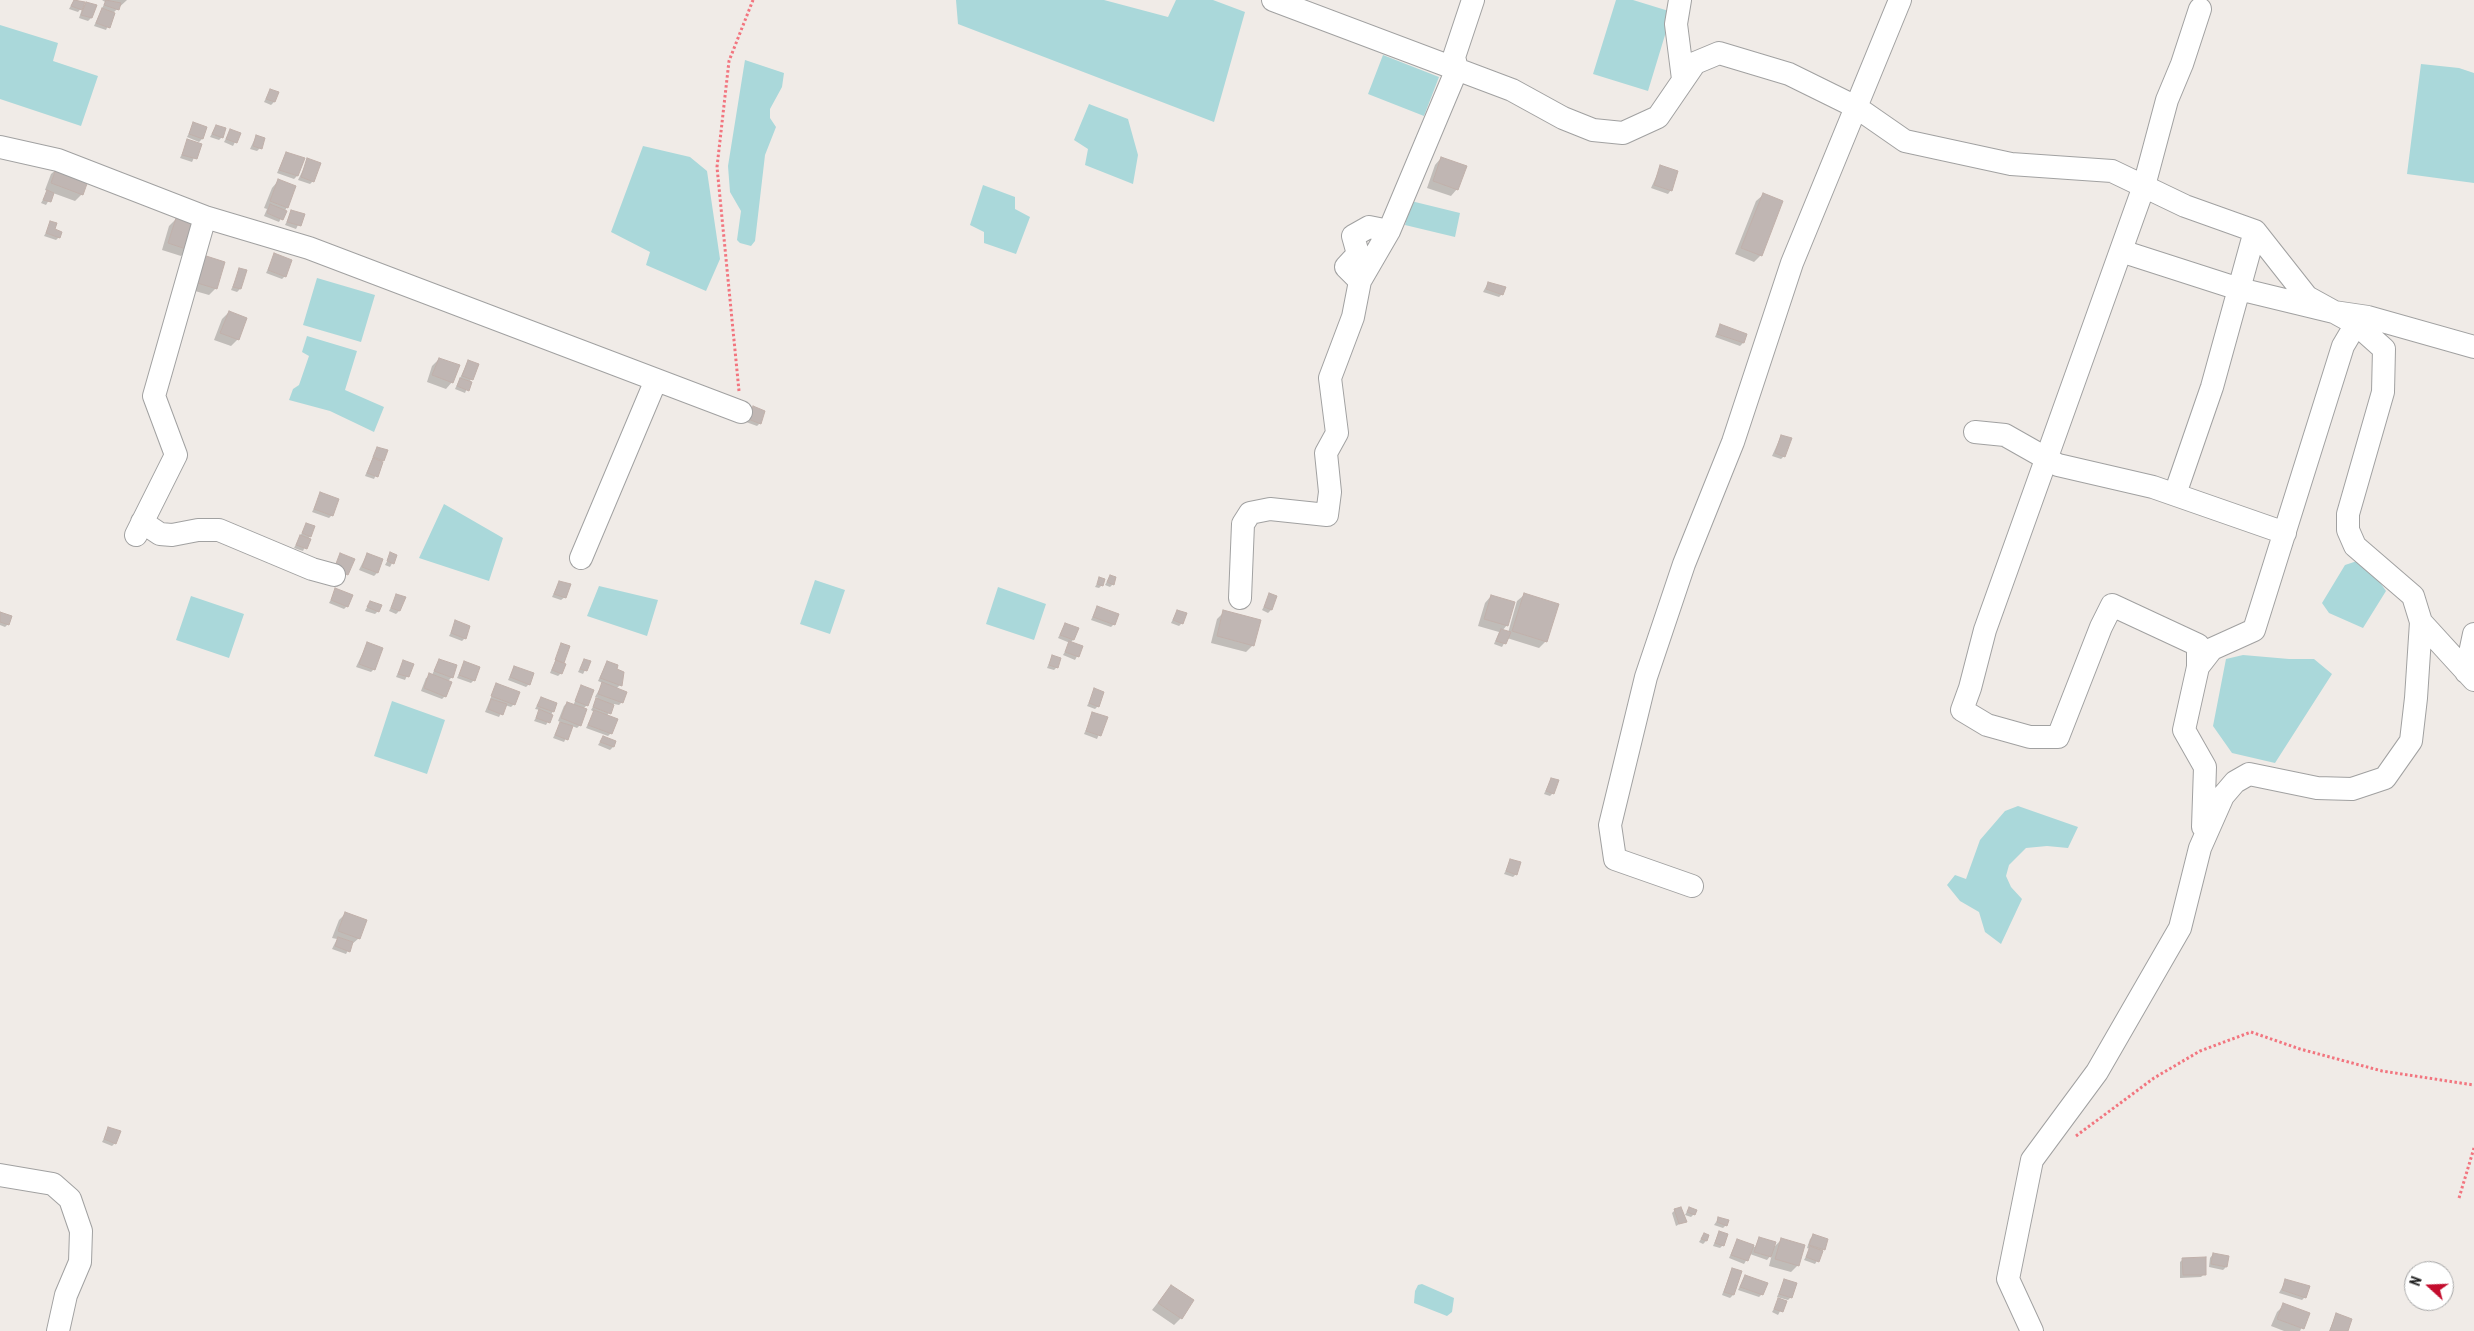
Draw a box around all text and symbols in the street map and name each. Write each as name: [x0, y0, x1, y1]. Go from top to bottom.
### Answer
north arrow: [2404, 1261, 2454, 1311]
text: N: [2407, 1274, 2425, 1288]

